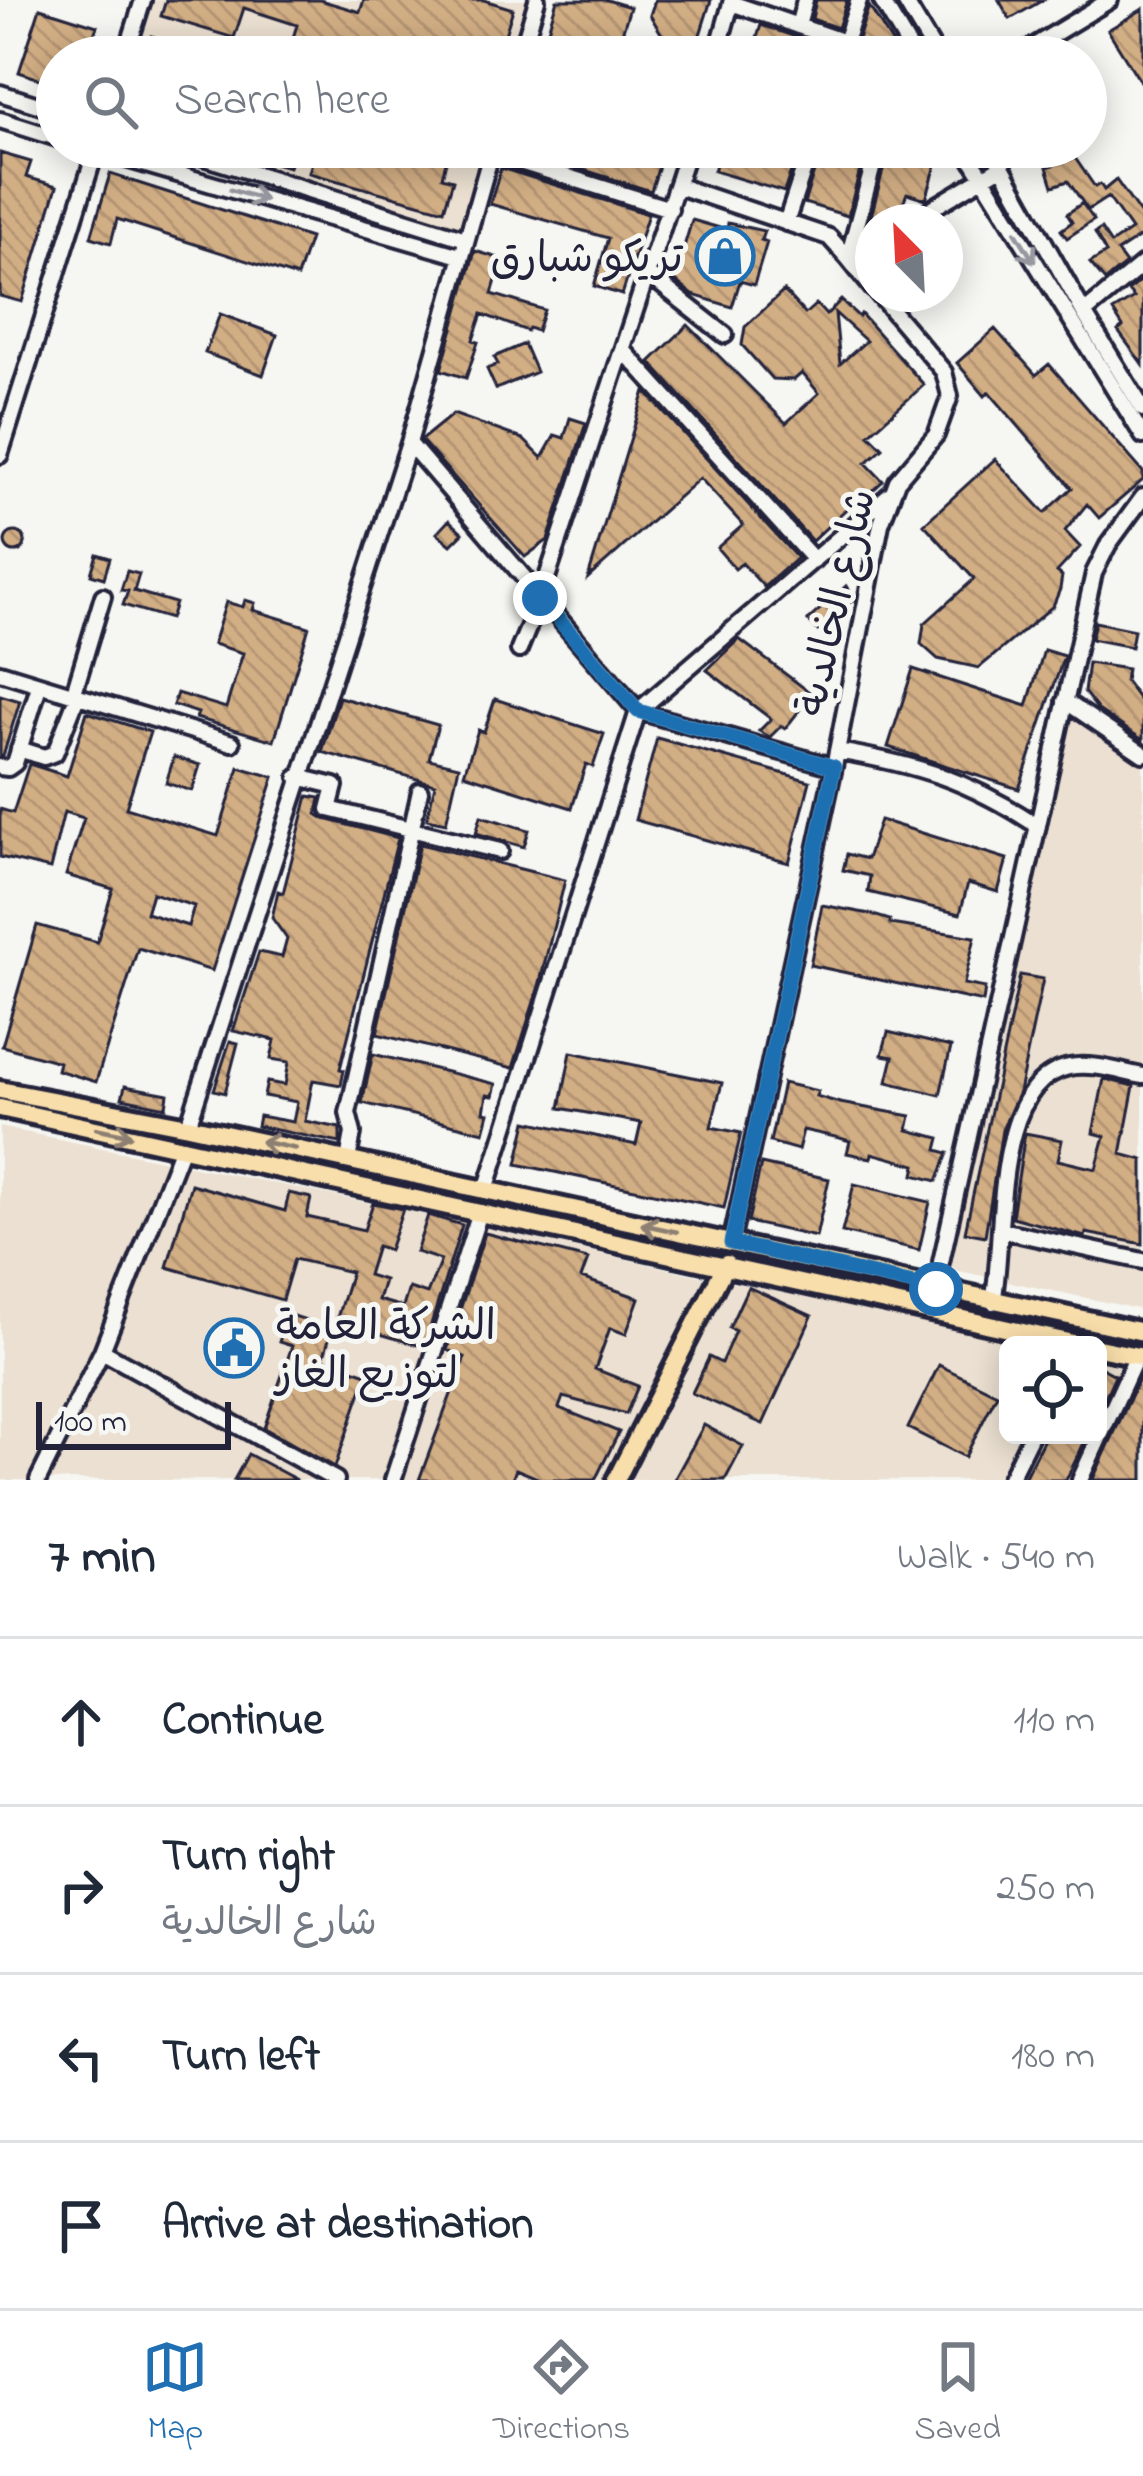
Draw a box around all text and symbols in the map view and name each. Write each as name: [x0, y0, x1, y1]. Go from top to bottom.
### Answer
search box: [36, 36, 1107, 168]
icon: search: [78, 69, 144, 135]
text: Search here: [174, 69, 390, 135]
one-way arrow: [228, 185, 266, 207]
north arrow: [855, 204, 963, 312]
shop icon: تريكو شبارق: [694, 225, 756, 287]
one-way arrow: [1013, 229, 1037, 263]
place label: تريكو شبارق: [490, 230, 684, 291]
street label: شارع الخالدية: [783, 483, 894, 723]
route end: [513, 571, 567, 625]
one-way arrow: [95, 1122, 133, 1145]
one-way arrow: [260, 1133, 298, 1156]
one-way arrow: [641, 1215, 679, 1238]
route start: [909, 1262, 963, 1316]
place label: الشركة العامة لتوزيع الغاز: [273, 1298, 496, 1407]
public building icon: الشركة العامة لتوزيع الغاز: [203, 1317, 265, 1379]
map controls: [999, 1336, 1107, 1444]
button: locate: [999, 1336, 1107, 1444]
scale bar: [36, 1396, 231, 1449]
text: 100 m: [54, 1399, 127, 1447]
text: 7 min: [48, 1521, 156, 1596]
text: Walk · 540 m: [897, 1530, 1095, 1587]
icon: ahead: [48, 1689, 114, 1755]
text: Continue: [162, 1689, 323, 1755]
text: 110 m: [1013, 1693, 1095, 1750]
text: Turn right: [162, 1825, 335, 1891]
icon: right: [48, 1857, 114, 1923]
text: 250 m: [996, 1861, 1095, 1918]
text: شارع الخالدية: [162, 1896, 377, 1953]
icon: left: [48, 2025, 114, 2091]
text: Turn left: [162, 2025, 320, 2091]
text: 180 m: [1011, 2029, 1095, 2086]
icon: arrive: [48, 2193, 114, 2259]
text: Arrive at destination: [162, 2193, 533, 2259]
tab: Map: [142, 2334, 208, 2454]
tab: Directions: [493, 2334, 630, 2454]
tab: Saved: [915, 2334, 1001, 2454]

